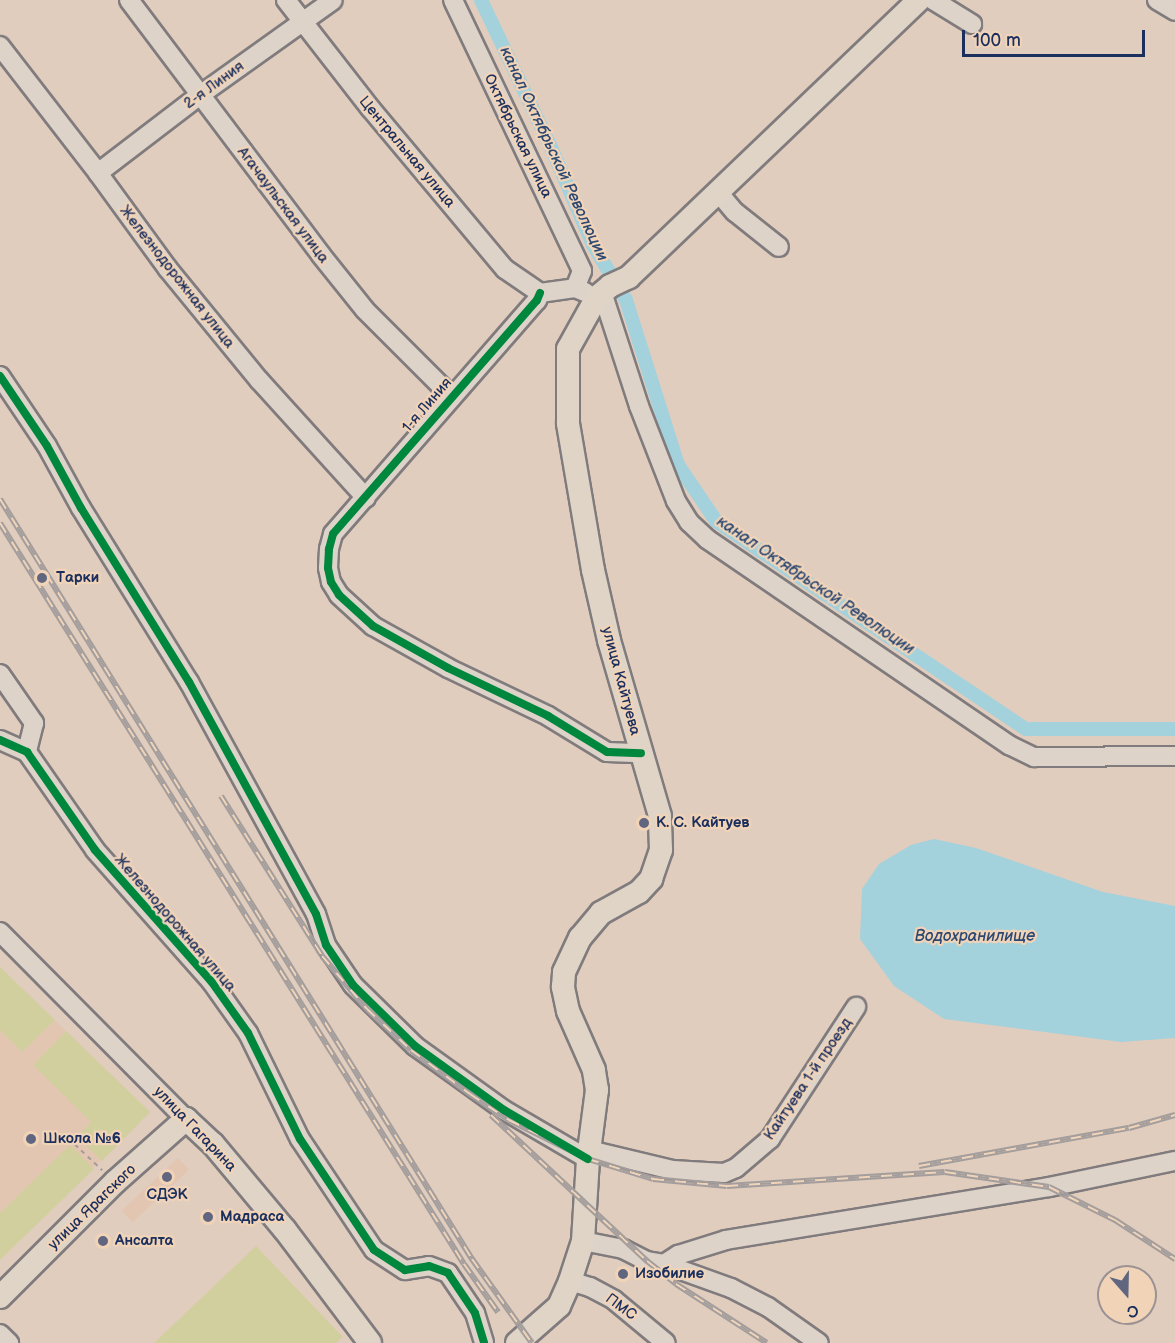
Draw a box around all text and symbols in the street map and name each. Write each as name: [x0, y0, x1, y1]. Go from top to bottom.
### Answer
scale bar: [965, 18, 1148, 56]
text: 100 m: [973, 30, 1021, 51]
water label: канал Октябрьской Революции: [495, 44, 611, 264]
street label: 2-я Линия: [180, 57, 248, 113]
street label: Октябрьская улица: [480, 71, 556, 201]
street label: Центральная улица: [355, 93, 459, 211]
street label: Агачаульская улица: [233, 143, 333, 267]
street label: Железнодорожная улица: [116, 202, 238, 352]
street label: 1-я Линия: [398, 374, 456, 436]
water label: канал Октябрьской Революции: [713, 513, 917, 659]
marker: Тарки: [33, 569, 51, 587]
place label: Тарки: [56, 569, 99, 587]
street label: улица Кайтуева: [598, 625, 644, 737]
place label: К. С. Кайтуев: [656, 814, 749, 832]
marker: К. С. Кайтуев: [637, 816, 651, 830]
street label: Железнодорожная улица: [110, 851, 240, 995]
water label: Водохранилище: [915, 927, 1035, 947]
street label: Кайтуева 1-й проезд: [760, 1014, 856, 1144]
street label: улица Гагарина: [150, 1083, 240, 1175]
place label: Школа №6: [43, 1130, 121, 1148]
marker: Школа №6: [24, 1132, 38, 1146]
street label: улица Ярагского: [44, 1161, 140, 1253]
marker: СДЭК: [160, 1170, 174, 1184]
place label: СДЭК: [147, 1186, 187, 1204]
place label: Мадраса: [220, 1208, 284, 1226]
marker: Мадраса: [201, 1210, 215, 1224]
place label: Ансалта: [115, 1232, 173, 1250]
marker: Ансалта: [96, 1234, 110, 1248]
place label: Изобилие: [635, 1265, 704, 1283]
north arrow: [1097, 1265, 1157, 1325]
marker: Изобилие: [616, 1267, 630, 1281]
street label: ПМС: [602, 1290, 640, 1324]
text: С: [1124, 1300, 1141, 1321]

